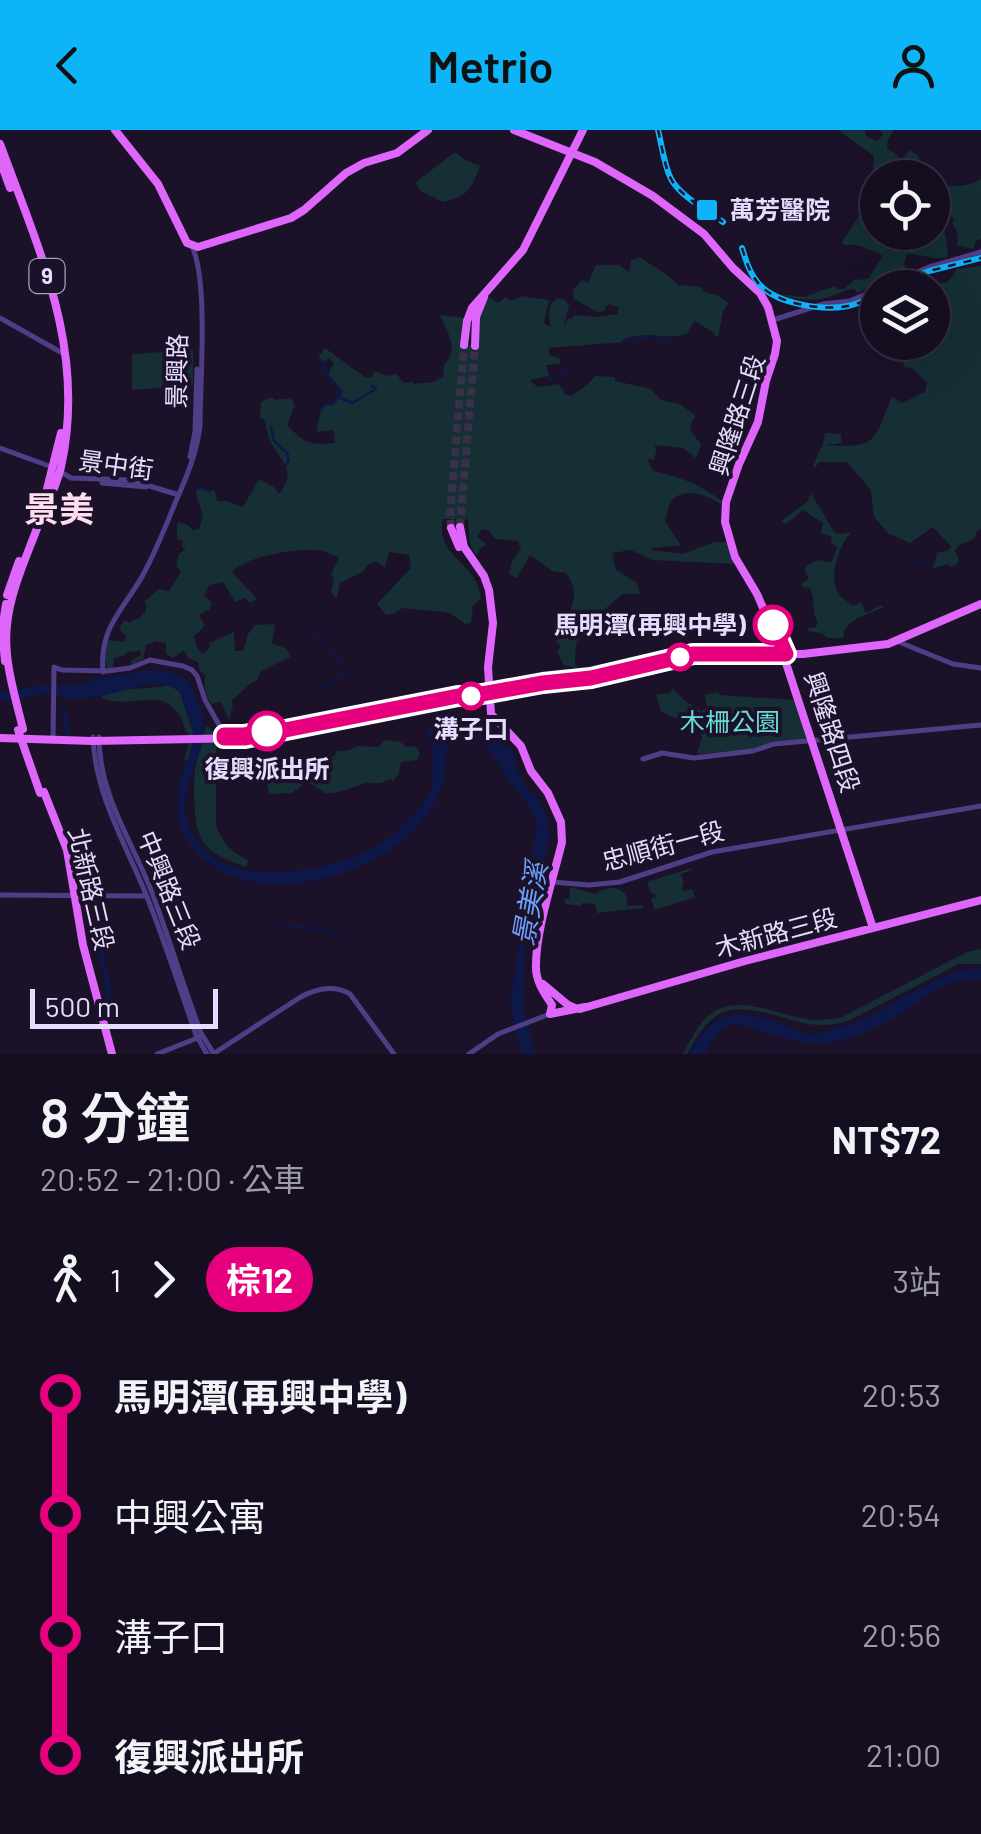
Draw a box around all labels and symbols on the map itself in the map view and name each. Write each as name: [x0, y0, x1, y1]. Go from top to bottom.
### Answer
place label: 萬芳醫院: [730, 194, 830, 224]
marker: 萬芳醫院: [694, 197, 720, 223]
road number: 9: [30, 259, 64, 293]
street label: 景興路: [160, 333, 192, 409]
street label: 興隆路三段: [702, 351, 770, 479]
street label: 景中街: [77, 444, 155, 484]
district label: 景美: [24, 487, 94, 529]
marker: 馬明潭(再興中學): [754, 606, 792, 644]
place label: 馬明潭(再興中學): [554, 609, 746, 639]
unlabelled marker: [667, 644, 693, 670]
street label: 興隆路四段: [799, 668, 867, 796]
marker: 溝子口: [458, 683, 484, 709]
park label: 木柵公園: [680, 706, 780, 736]
marker: 復興派出所: [248, 712, 286, 750]
place label: 溝子口: [433, 713, 509, 743]
place label: 復興派出所: [204, 753, 330, 783]
street label: 忠順街一段: [598, 814, 727, 876]
street label: 北新路三段: [63, 824, 121, 953]
street label: 中興路三段: [133, 826, 207, 953]
water label: 景美溪: [505, 856, 554, 948]
street label: 木新路三段: [711, 901, 840, 963]
scale bar: [30, 984, 218, 1028]

